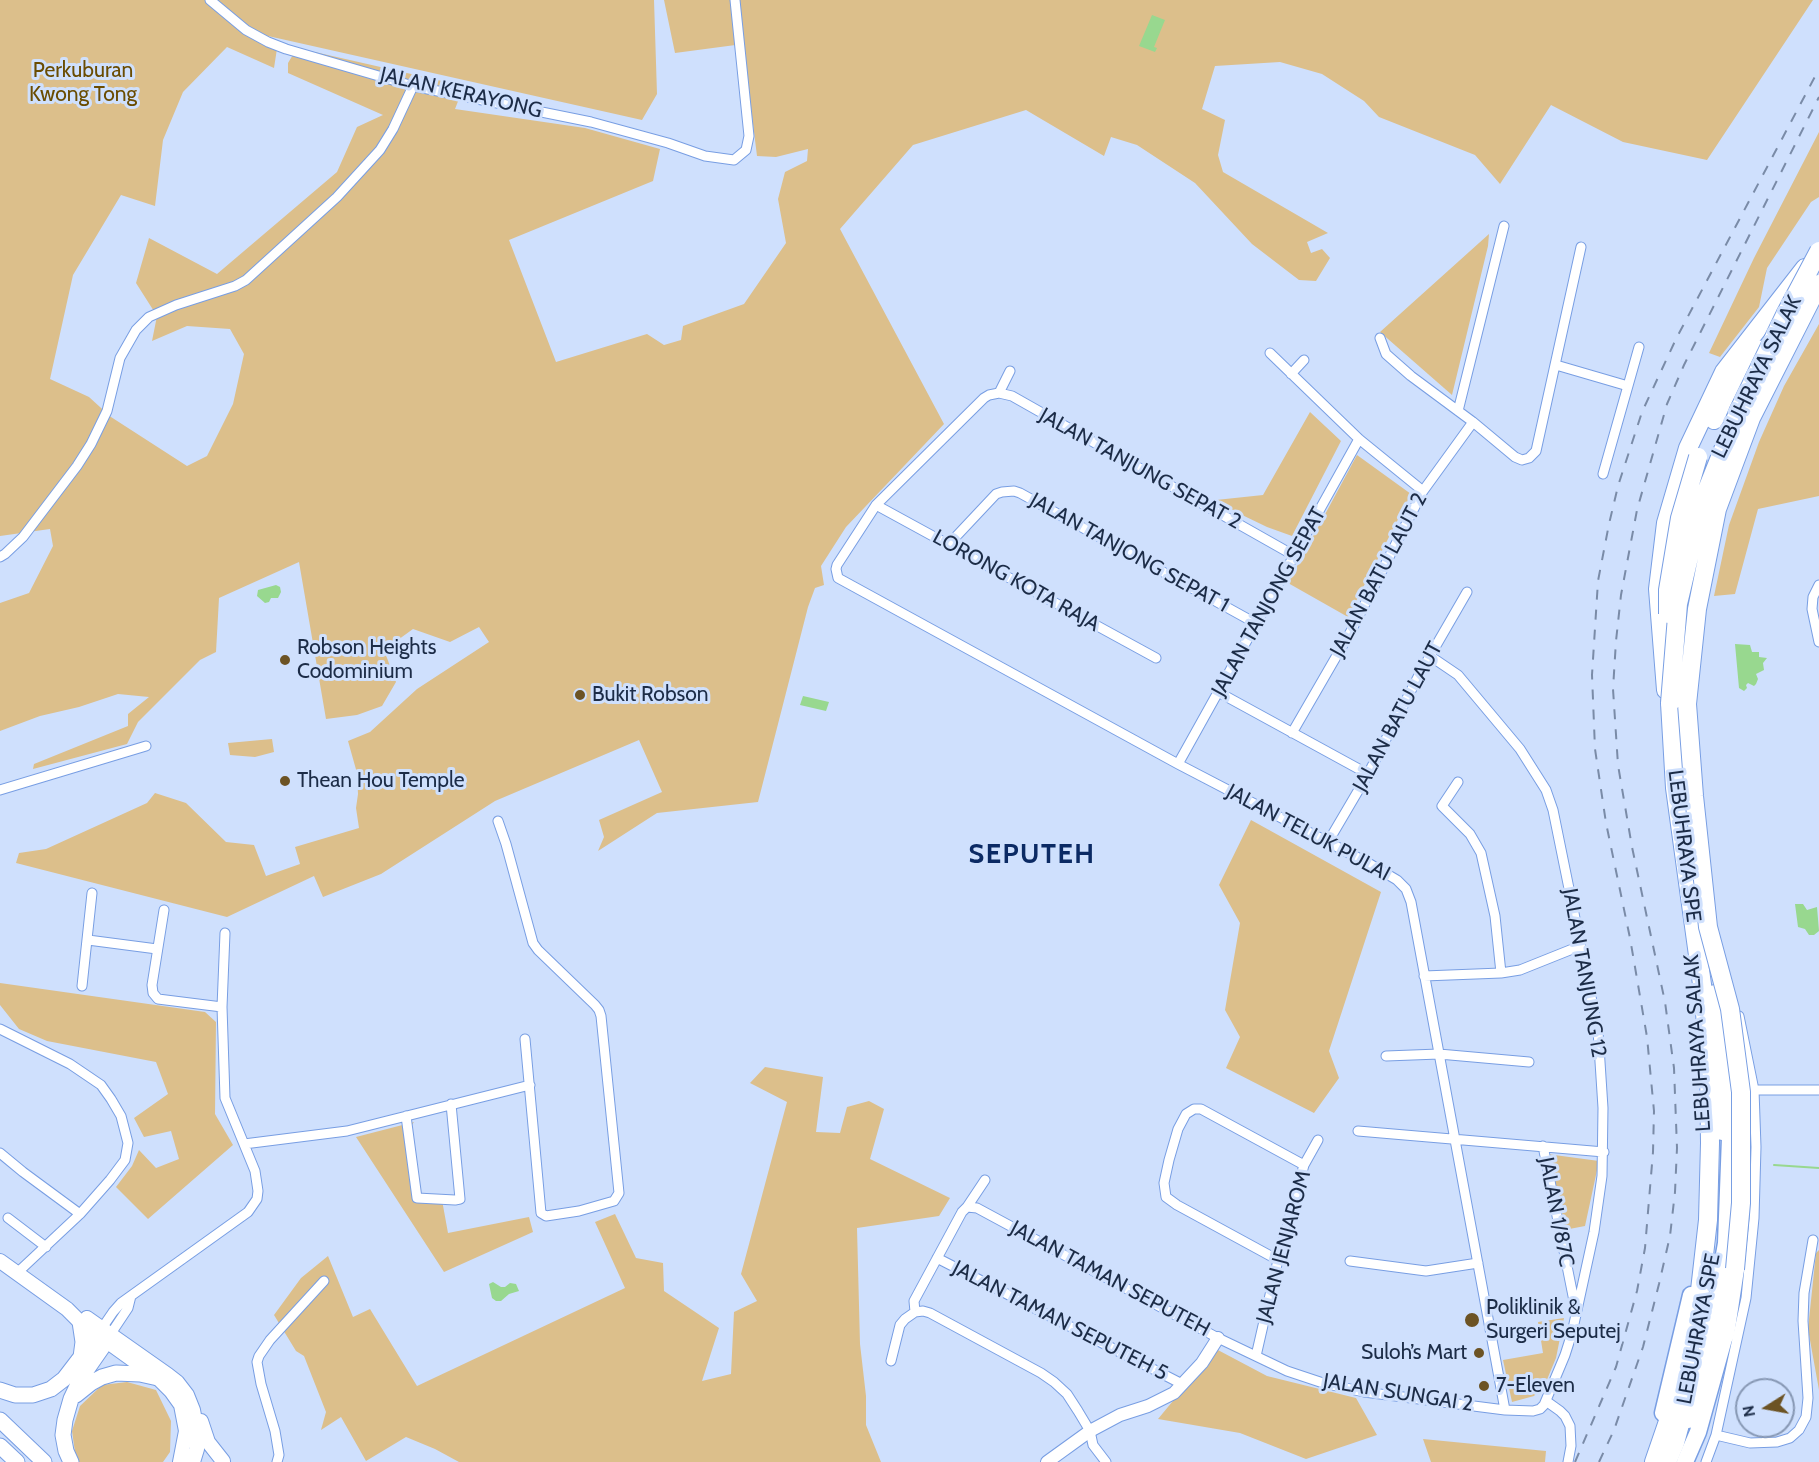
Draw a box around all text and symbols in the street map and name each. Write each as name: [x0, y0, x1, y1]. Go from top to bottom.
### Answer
park label: Perkuburan Kwong Tong: [29, 58, 137, 108]
street label: JALAN KERAYONG: [378, 62, 544, 124]
street label: LEBUHRAYA SALAK: [1707, 292, 1807, 462]
street label: JALAN TANJUNG SEPAT 2: [1035, 403, 1245, 535]
street label: JALAN TANJONG SEPAT 1: [1025, 488, 1233, 618]
street label: JALAN BATU LAUT 2: [1325, 489, 1433, 661]
street label: JALAN TANJONG SEPAT: [1207, 503, 1331, 701]
street label: LORONG KOTA RAJA: [928, 525, 1104, 637]
place label: Robson Heights Codominium: [297, 635, 436, 685]
street label: JALAN BATU LAUT: [1348, 638, 1448, 796]
marker: Robson Heights Codominium: [278, 653, 292, 667]
place label: Bukit Robson: [592, 682, 709, 708]
marker: Bukit Robson: [573, 688, 587, 702]
place label: Thean Hou Temple: [297, 768, 465, 794]
street label: LEBUHRAYA SPE: [1662, 768, 1706, 924]
marker: Thean Hou Temple: [278, 774, 292, 788]
street label: JALAN TELUK PULAI: [1222, 779, 1394, 887]
district label: SEPUTEH: [969, 839, 1095, 871]
street label: JALAN TANJUNG 12: [1557, 887, 1611, 1059]
street label: LEBUHRAYA SALAK: [1679, 953, 1717, 1133]
street label: JALAN 1/87C: [1533, 1155, 1579, 1269]
street label: JALAN JENJAROM: [1251, 1168, 1317, 1326]
street label: JALAN TAMAN SEPUTEH: [1006, 1216, 1214, 1342]
street label: LEBUHRAYA SPE: [1672, 1251, 1726, 1407]
street label: JALAN TAMAN SEPUTEH 5: [948, 1256, 1172, 1386]
place label: Poliklinik & Surgeri Seputej: [1486, 1295, 1621, 1345]
marker: Poliklinik & Surgeri Seputej: [1463, 1311, 1481, 1329]
place label: Suloh’s Mart: [1361, 1340, 1467, 1366]
marker: Suloh’s Mart: [1472, 1346, 1486, 1360]
street label: JALAN SUNGAI 2: [1321, 1369, 1475, 1417]
place label: 7-Eleven: [1496, 1373, 1575, 1399]
north arrow: [1735, 1378, 1795, 1438]
marker: 7-Eleven: [1477, 1379, 1491, 1393]
text: N: [1738, 1404, 1759, 1419]

